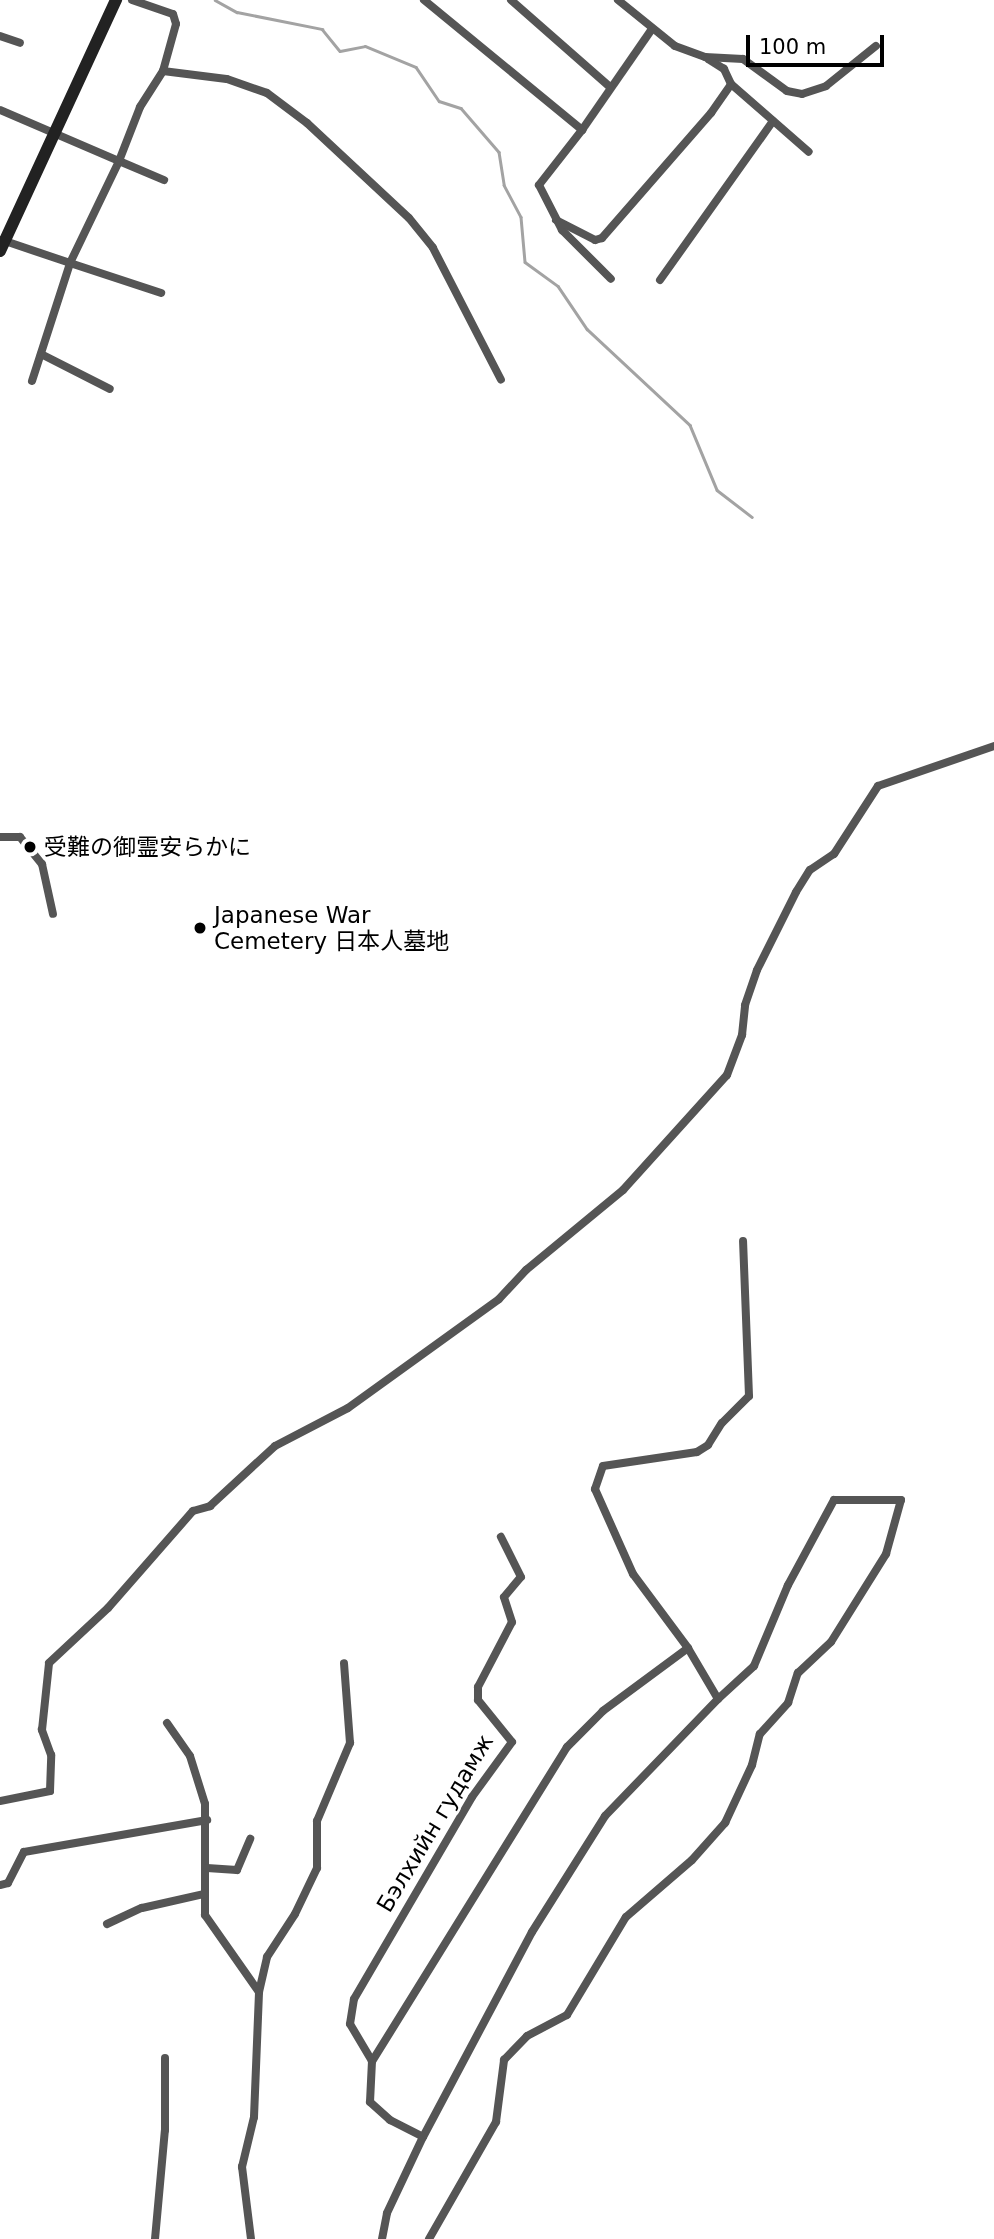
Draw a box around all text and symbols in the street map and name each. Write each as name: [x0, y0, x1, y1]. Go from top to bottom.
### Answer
scale bar: [749, 21, 887, 65]
text: 100 m: [759, 35, 826, 59]
place label: 受難の御霊安らかに: [44, 833, 251, 861]
marker: 受難の御霊安らかに: [22, 839, 38, 855]
place label: Japanese War Cemetery 日本人墓地: [214, 901, 449, 955]
marker: Japanese War Cemetery 日本人墓地: [192, 920, 208, 936]
street label: Бэлхийн гудамж: [371, 1729, 499, 1917]

